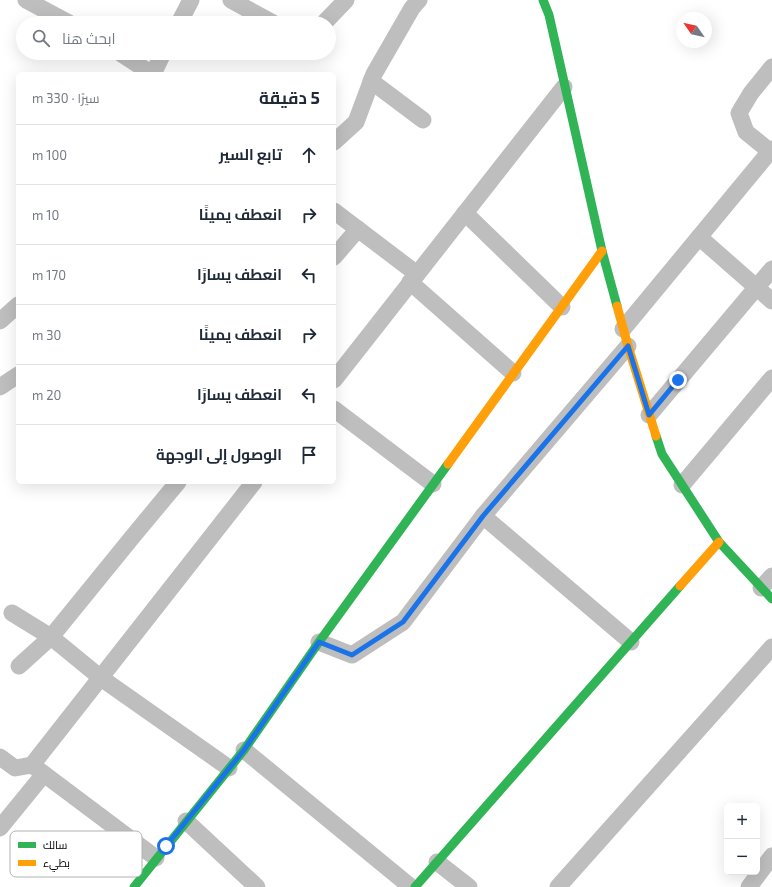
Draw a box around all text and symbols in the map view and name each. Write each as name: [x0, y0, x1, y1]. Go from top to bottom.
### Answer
north arrow: [676, 12, 712, 48]
search box: [16, 16, 336, 60]
icon: search: [30, 27, 52, 49]
text: ابحث هنا: [62, 29, 115, 47]
text: 5 دقيقة: [259, 87, 320, 107]
text: سيرًا · 330 m: [32, 90, 99, 106]
icon: ahead: [298, 144, 320, 166]
text: تابع السير: [219, 145, 282, 163]
text: 100 m: [32, 147, 67, 163]
icon: right: [298, 204, 320, 226]
text: انعطف يمينًا: [199, 205, 282, 223]
text: 10 m: [32, 207, 59, 223]
icon: left: [298, 264, 320, 286]
text: انعطف يسارًا: [197, 265, 282, 283]
text: 170 m: [32, 267, 66, 283]
icon: right: [298, 324, 320, 346]
text: انعطف يمينًا: [199, 325, 282, 343]
text: 30 m: [32, 327, 61, 343]
route end: [669, 371, 687, 389]
icon: left: [298, 384, 320, 406]
text: انعطف يسارًا: [197, 385, 282, 403]
text: 20 m: [32, 387, 61, 403]
icon: arrive: [298, 444, 320, 466]
text: الوصول إلى الوجهة: [156, 445, 282, 463]
map controls: [724, 803, 760, 875]
button: +: [724, 803, 760, 839]
legend: [10, 831, 142, 877]
route start: [157, 837, 175, 855]
text: سالك: [43, 838, 67, 851]
button: −: [724, 839, 760, 875]
text: بطيء: [43, 856, 70, 872]

